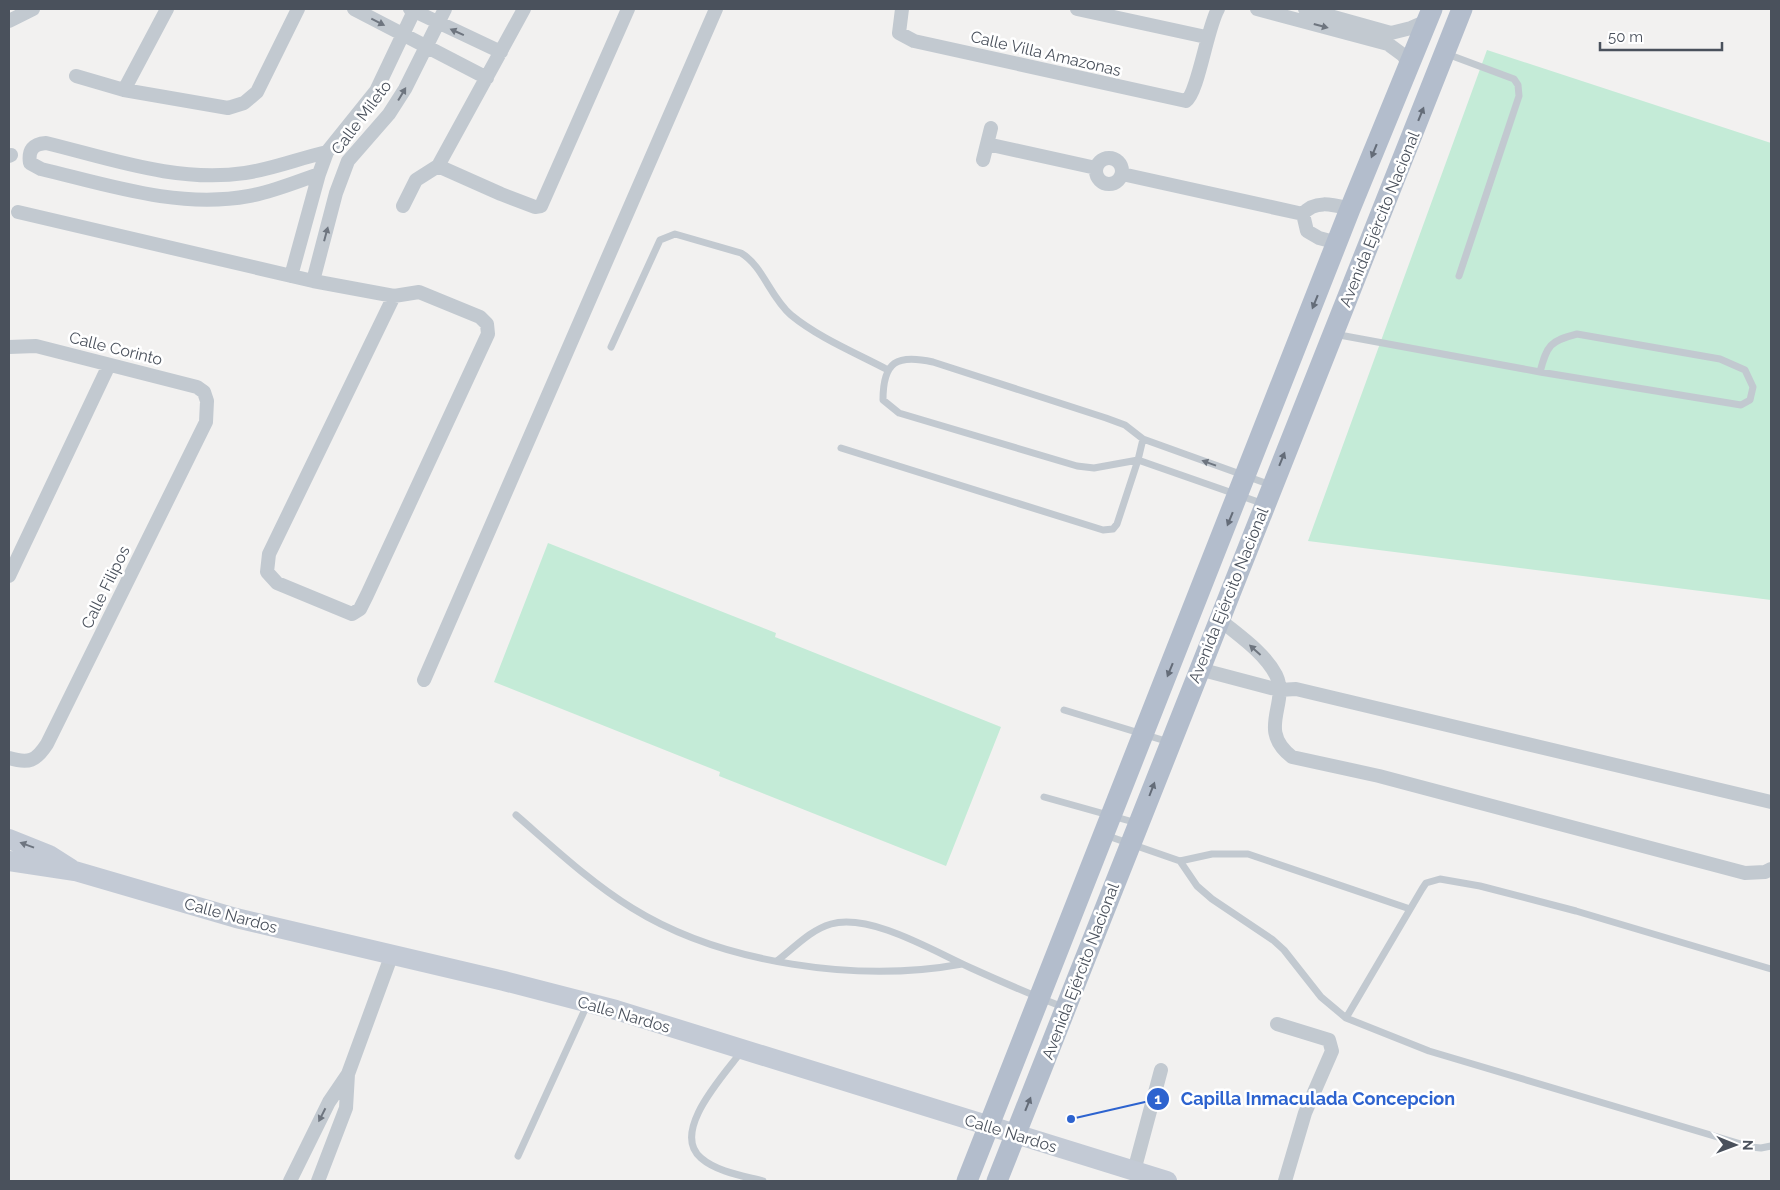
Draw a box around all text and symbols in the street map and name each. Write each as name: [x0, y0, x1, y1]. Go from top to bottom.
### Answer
one-way arrow: [372, 17, 385, 26]
scale bar: [1600, 20, 1722, 52]
one-way arrow: [1314, 22, 1329, 30]
street label: Calle Villa Amazonas: [969, 27, 1123, 80]
one-way arrow: [450, 28, 464, 36]
text: 50 m: [1608, 28, 1643, 46]
street label: Calle Mileto: [327, 77, 395, 158]
one-way arrow: [397, 87, 406, 100]
one-way arrow: [1418, 106, 1425, 121]
street label: Avenida Ejército Nacional: [1335, 128, 1424, 310]
one-way arrow: [1369, 144, 1377, 158]
one-way arrow: [322, 226, 330, 241]
one-way arrow: [1310, 295, 1318, 310]
street label: Calle Corinto: [67, 328, 164, 369]
one-way arrow: [1278, 451, 1286, 466]
one-way arrow: [1202, 459, 1217, 466]
street label: Avenida Ejército Nacional: [1184, 504, 1273, 686]
one-way arrow: [1226, 512, 1234, 527]
street label: Calle Filipos: [77, 542, 134, 632]
one-way arrow: [1250, 644, 1262, 656]
one-way arrow: [1166, 663, 1174, 678]
one-way arrow: [1149, 782, 1156, 797]
one-way arrow: [19, 841, 34, 849]
street label: Avenida Ejército Nacional: [1038, 879, 1123, 1062]
street label: Calle Nardos: [182, 894, 280, 937]
street label: Calle Nardos: [575, 992, 673, 1037]
callout: Capilla Inmaculada Concepcion: [1146, 1082, 1465, 1115]
text: Capilla Inmaculada Concepcion: [1181, 1088, 1455, 1109]
text: 1: [1154, 1090, 1162, 1108]
one-way arrow: [1025, 1097, 1033, 1111]
one-way arrow: [318, 1108, 326, 1122]
street label: Calle Nardos: [962, 1110, 1060, 1157]
north arrow: [1710, 1120, 1760, 1170]
text: N: [1740, 1140, 1756, 1151]

